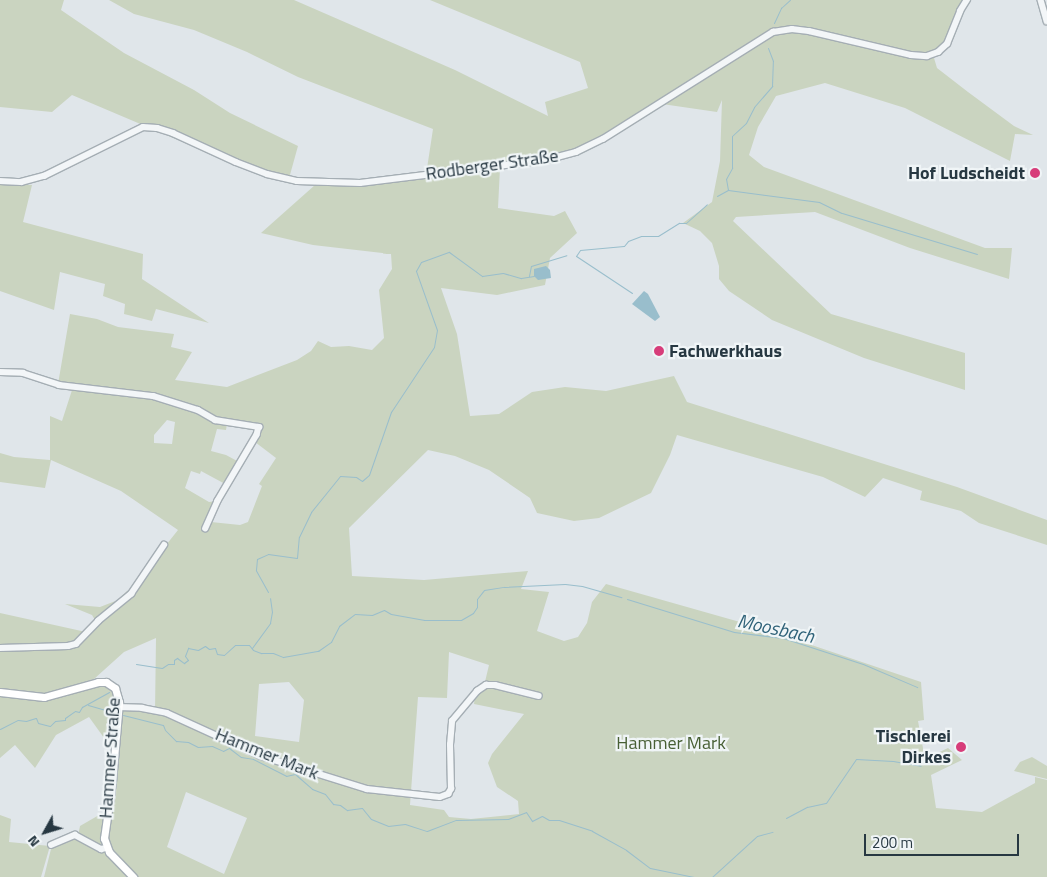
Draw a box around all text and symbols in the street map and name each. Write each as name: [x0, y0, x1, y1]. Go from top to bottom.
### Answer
street label: Rodberger Straße: [424, 145, 560, 185]
place label: Hof Ludscheidt: [908, 162, 1025, 184]
marker: Hof Ludscheidt: [1029, 167, 1041, 179]
place label: Fachwerkhaus: [669, 340, 782, 362]
marker: Fachwerkhaus: [653, 345, 665, 357]
water label: Moosbach: [736, 609, 816, 647]
street label: Hammer Straße: [95, 697, 125, 819]
street label: Hammer Mark: [212, 723, 322, 785]
place label: Tischlerei Dirkes: [876, 726, 951, 769]
park label: Hammer Mark: [616, 732, 726, 754]
marker: Tischlerei Dirkes: [955, 741, 967, 753]
north arrow: [20, 807, 70, 857]
scale bar: [867, 824, 1022, 856]
text: N: [22, 831, 44, 852]
text: 200 m: [872, 831, 913, 854]

